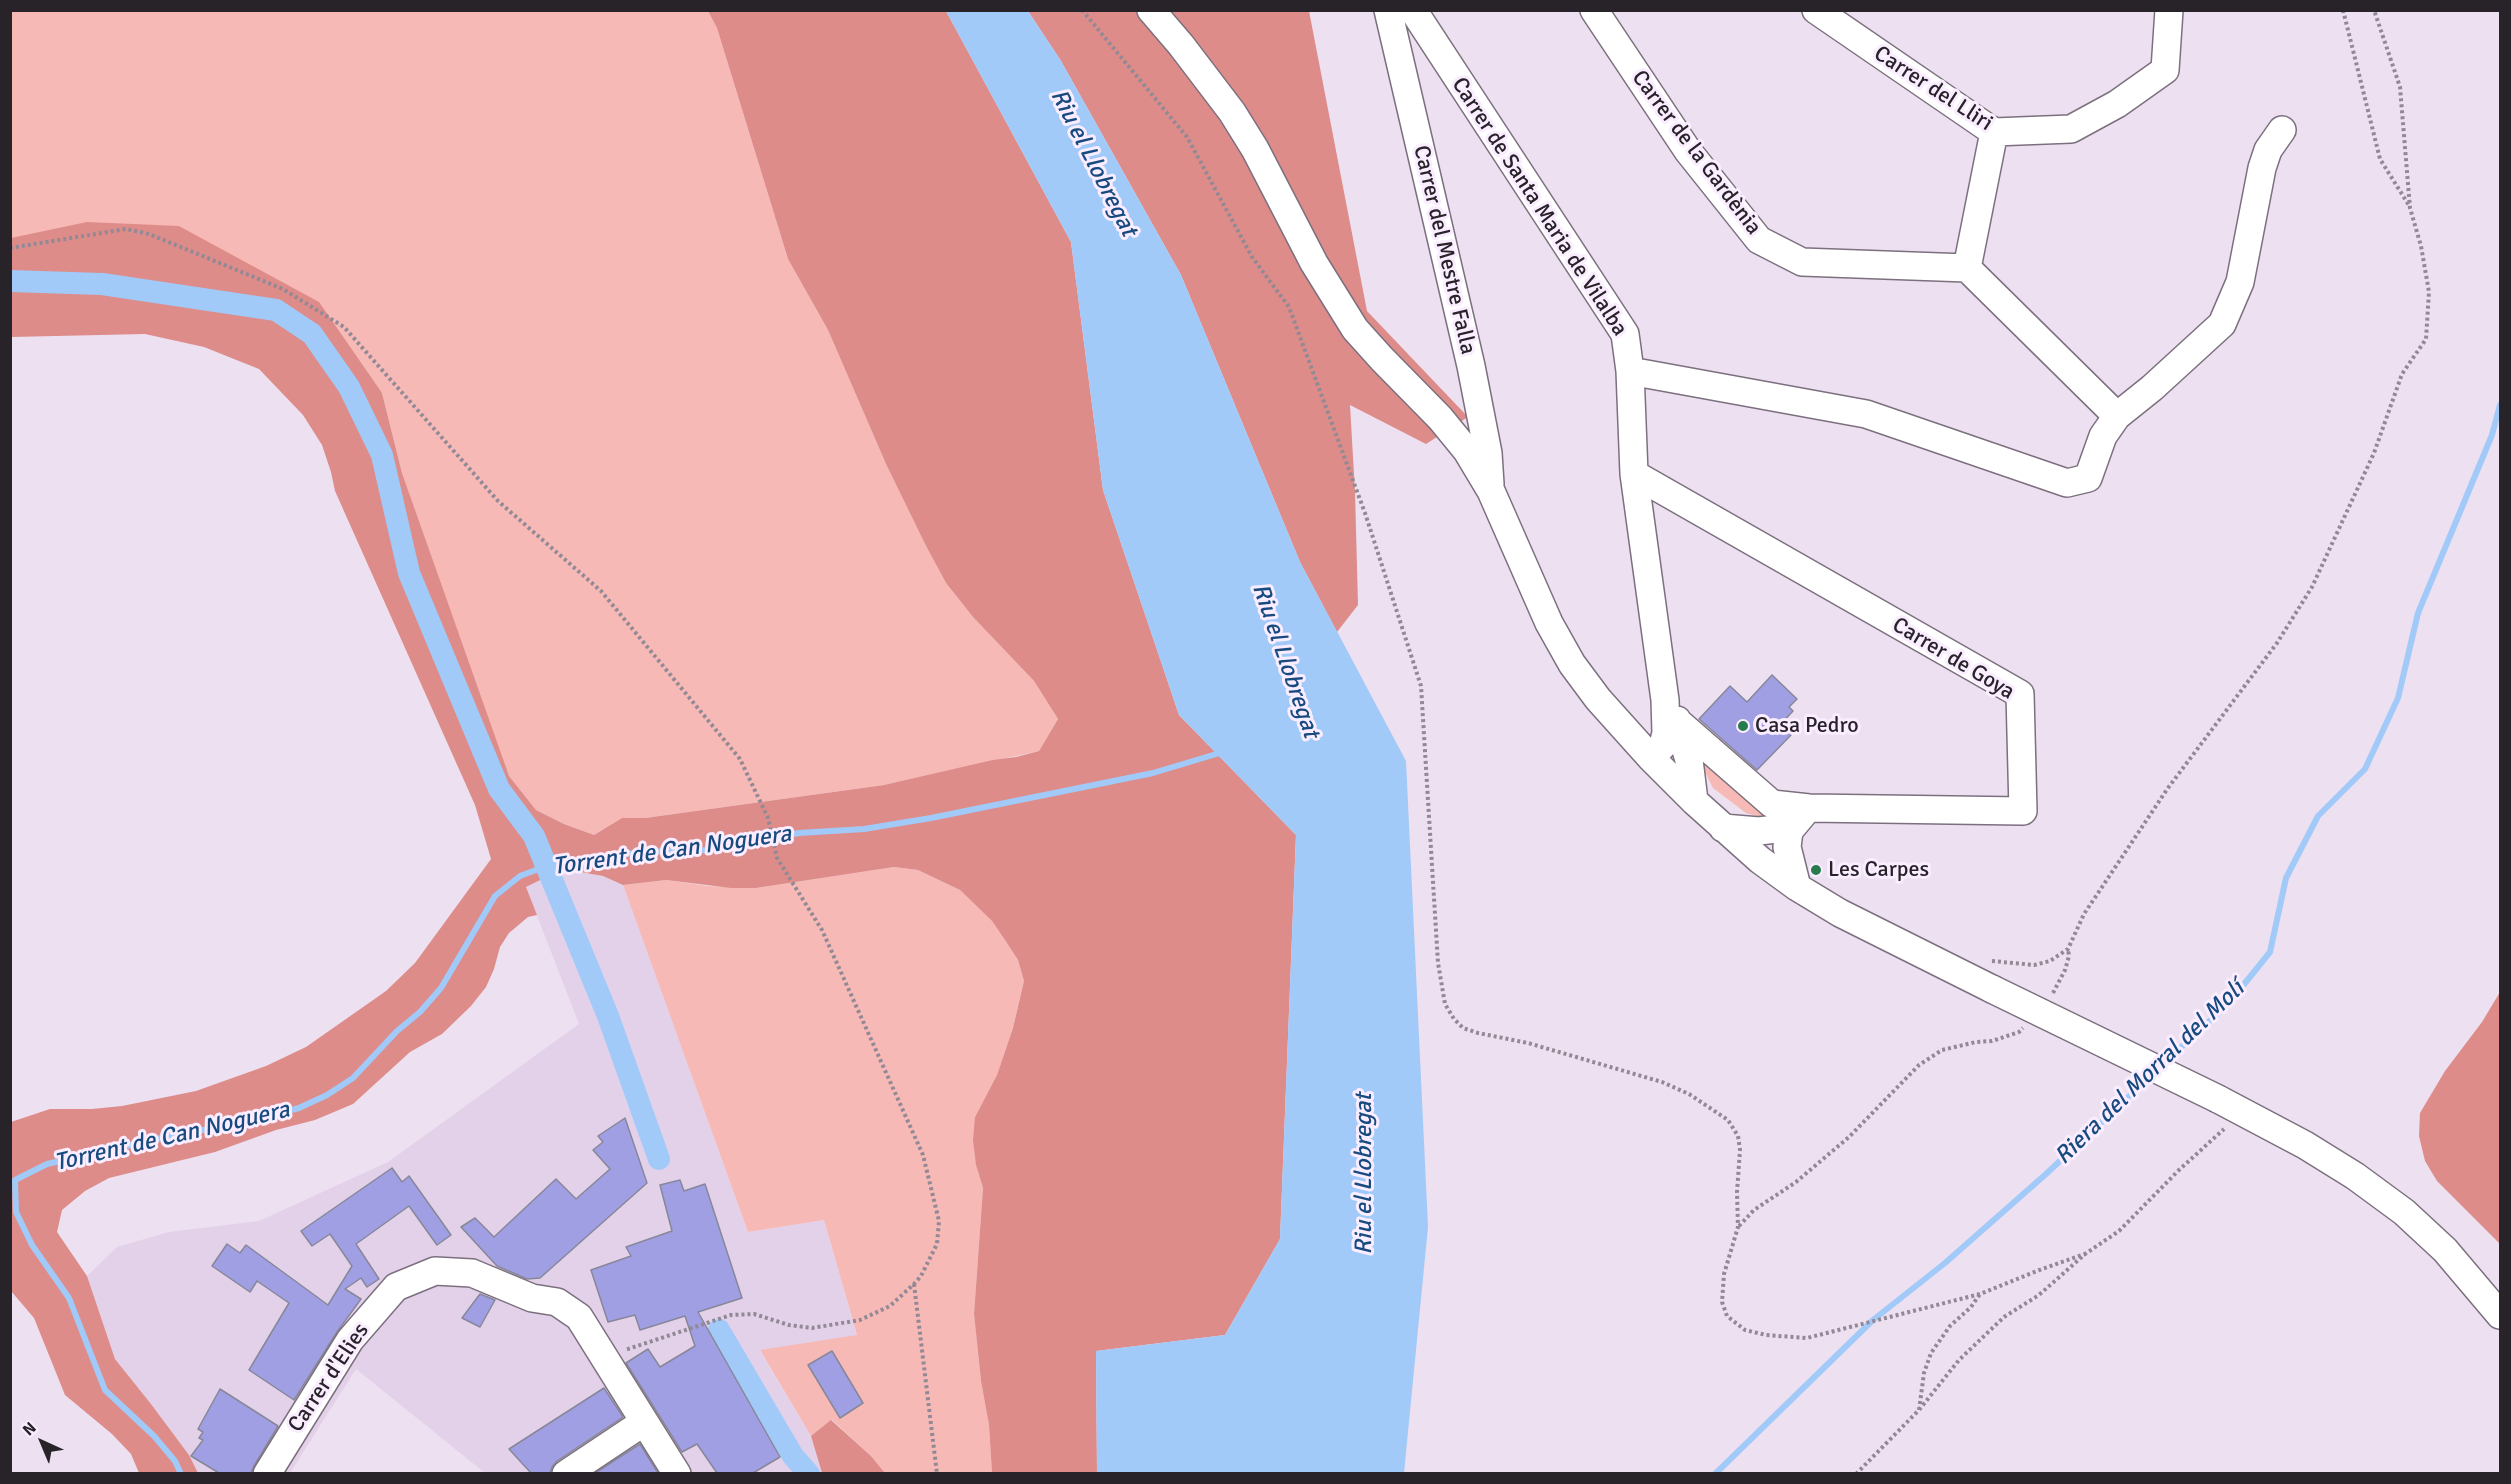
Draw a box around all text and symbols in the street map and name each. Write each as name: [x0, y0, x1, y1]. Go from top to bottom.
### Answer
street label: Carrer del Lliri: [1869, 41, 1997, 137]
street label: Carrer de la Gardènia: [1626, 66, 1766, 240]
street label: Carrer de Santa Maria de Vilalba: [1445, 73, 1633, 341]
water label: Riu el Llobregat: [1044, 85, 1142, 241]
street label: Carrer del Mestre Falla: [1407, 143, 1481, 357]
water label: Riu el Llobregat: [1245, 580, 1325, 742]
street label: Carrer de Goya: [1887, 612, 2019, 706]
place label: Casa Pedro: [1755, 713, 1859, 739]
marker: Casa Pedro: [1736, 719, 1750, 733]
water label: Torrent de Can Noguera: [551, 820, 793, 882]
place label: Les Carpes: [1828, 857, 1929, 883]
marker: Les Carpes: [1809, 863, 1823, 877]
water label: Riera del Morral del Molí: [2049, 975, 2251, 1171]
water label: Riu el Llobregat: [1351, 1093, 1379, 1255]
water label: Torrent de Can Noguera: [52, 1096, 292, 1178]
street label: Carrer d'Elies: [283, 1319, 375, 1437]
north arrow: [12, 1412, 72, 1472]
text: N: [19, 1418, 40, 1440]

